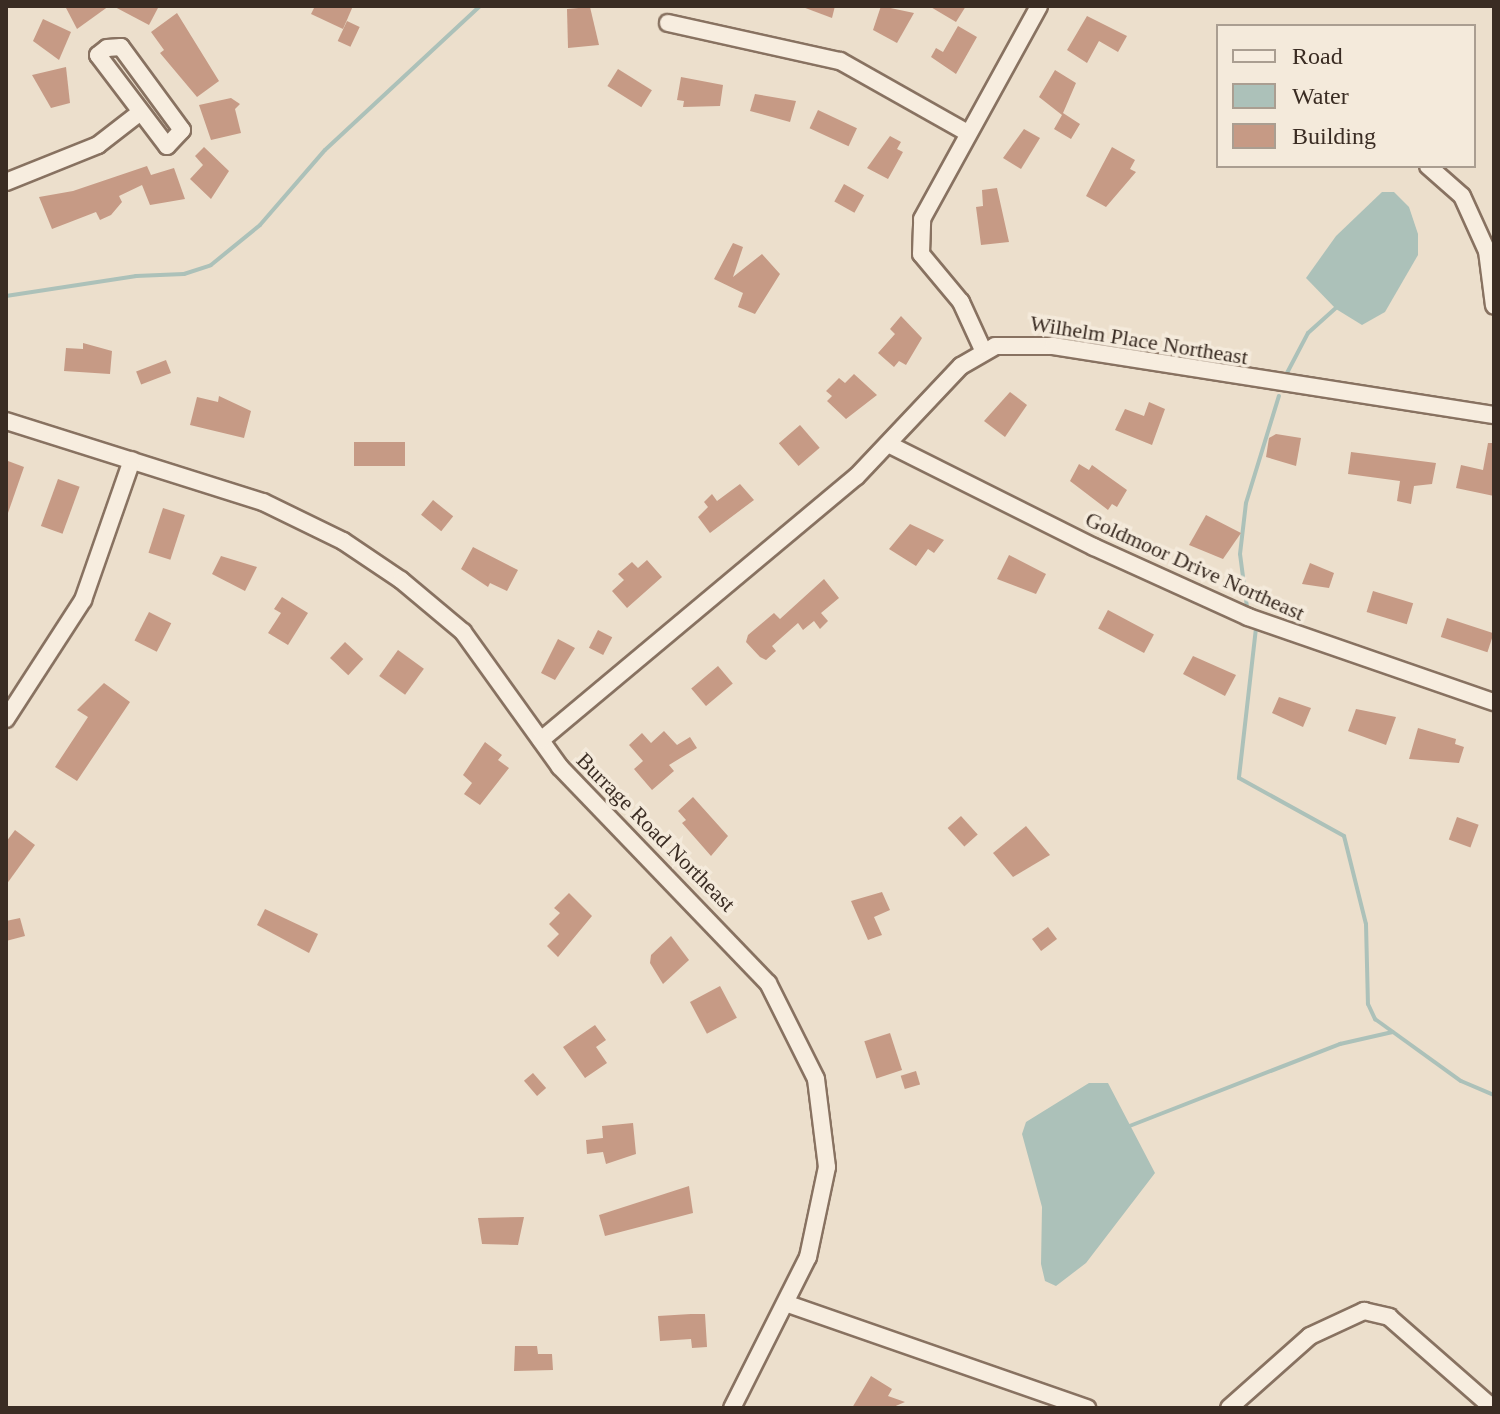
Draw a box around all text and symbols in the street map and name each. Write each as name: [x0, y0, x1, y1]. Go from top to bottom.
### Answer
legend: [1216, 24, 1476, 168]
text: Road: [1292, 43, 1343, 69]
text: Water: [1292, 83, 1349, 109]
text: Building: [1292, 123, 1376, 149]
street label: Wilhelm Place Northeast: [1028, 310, 1250, 370]
street label: Goldmoor Drive Northeast: [1081, 506, 1309, 626]
street label: Burrage Road Northeast: [571, 747, 741, 917]

